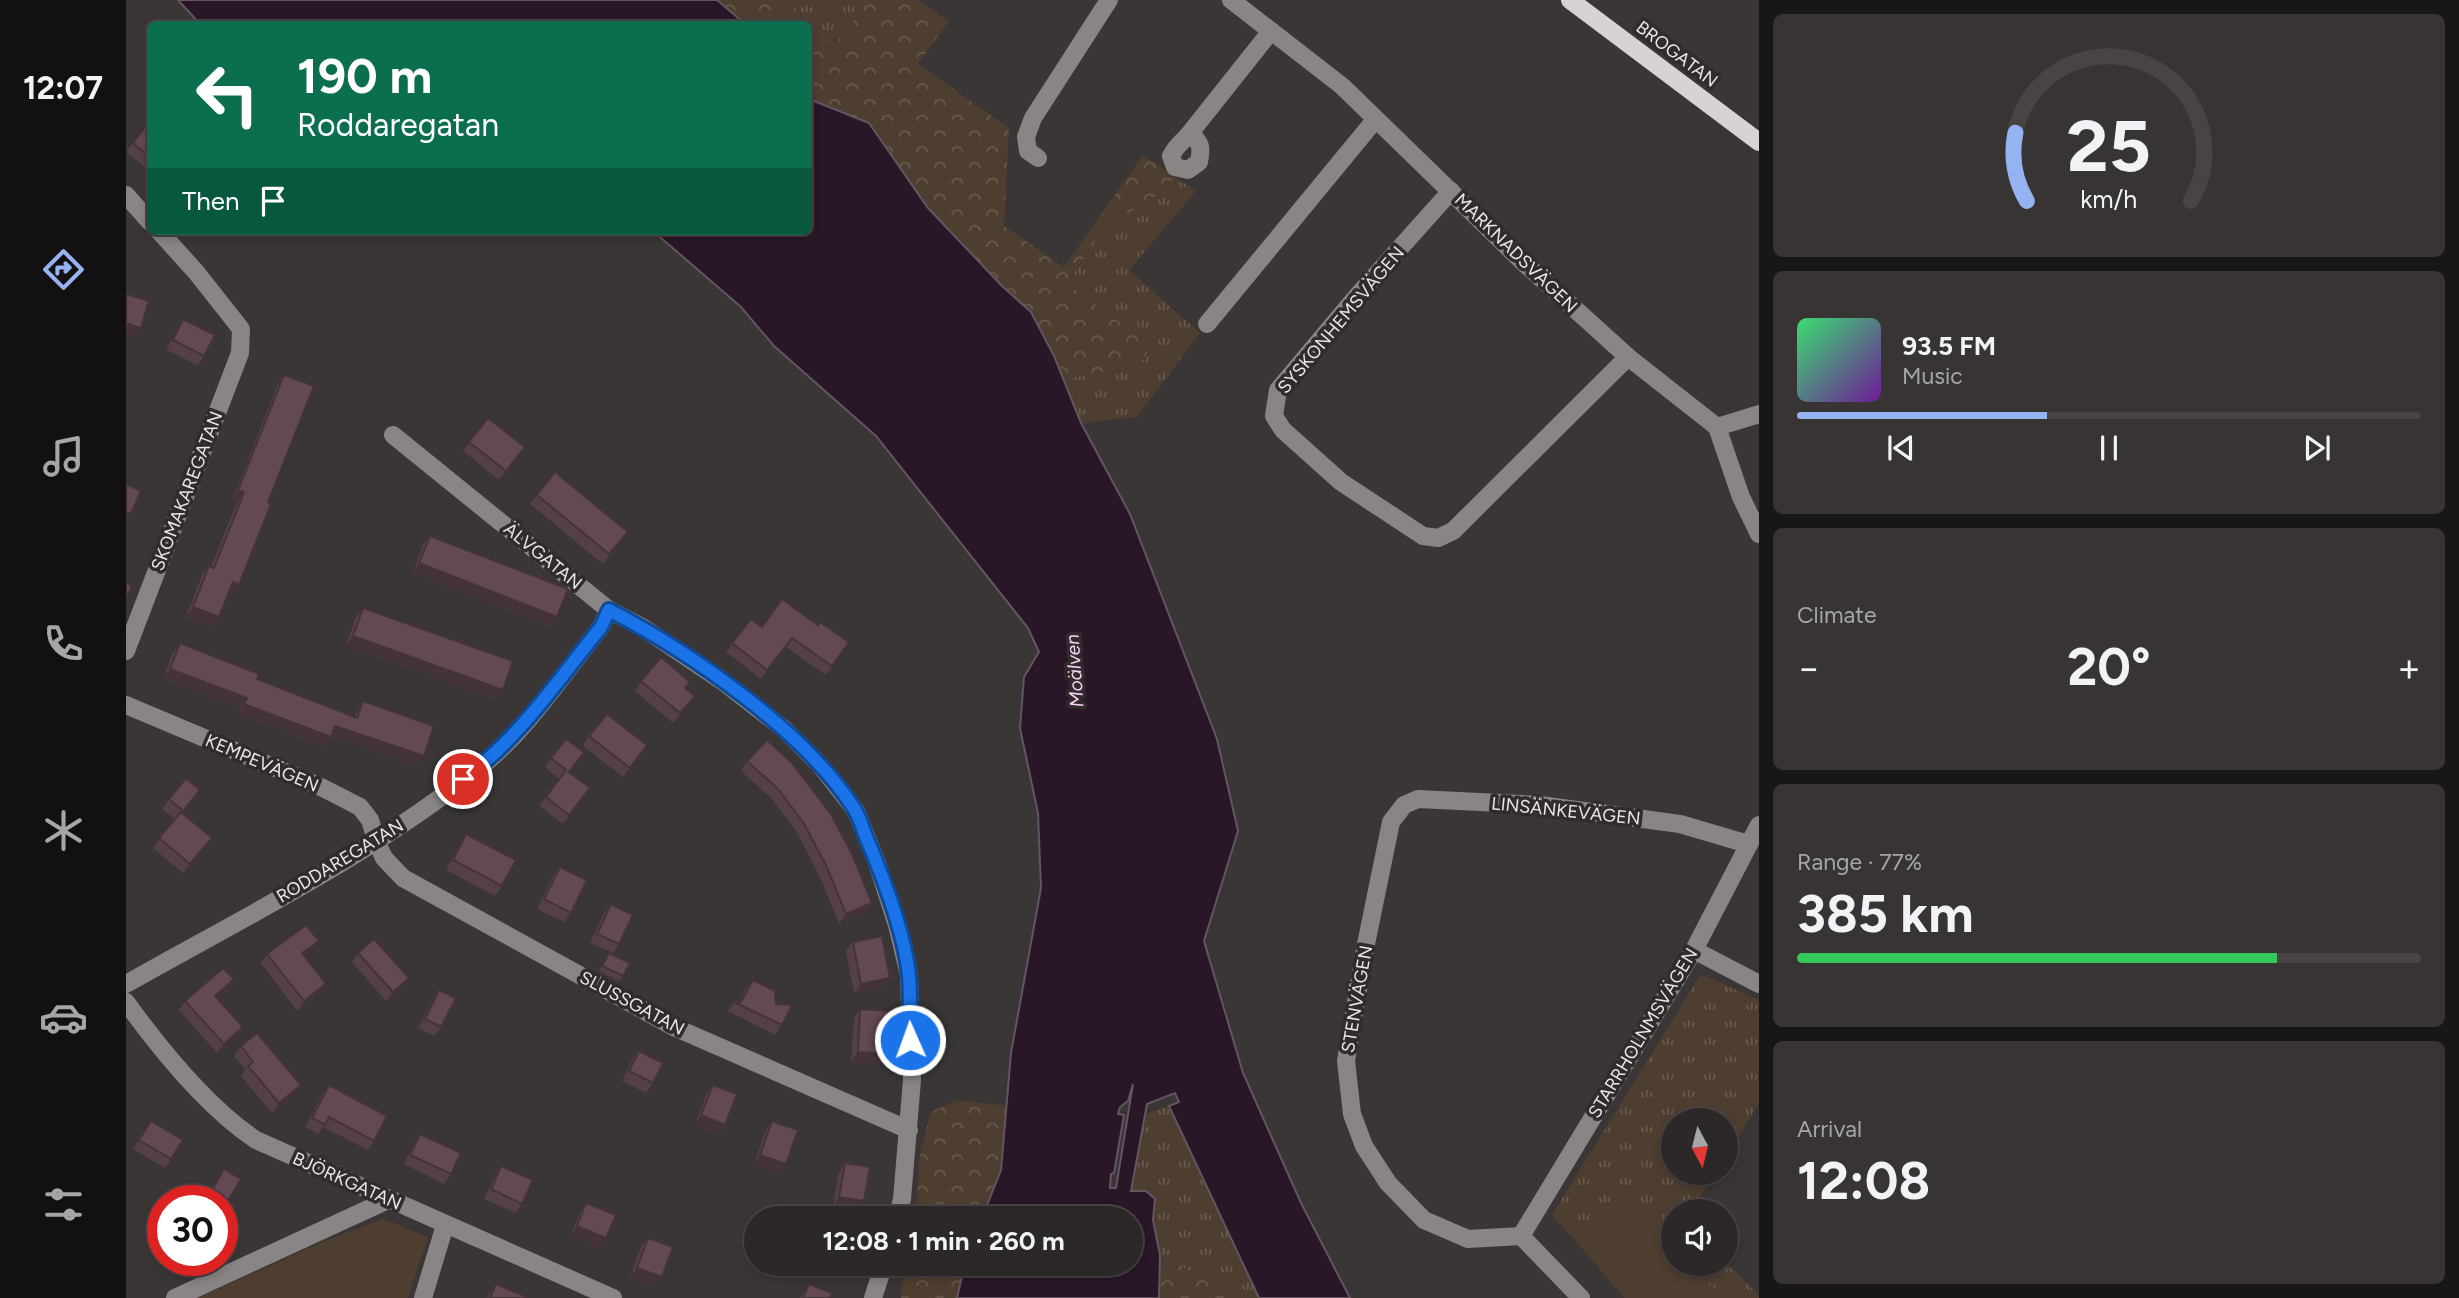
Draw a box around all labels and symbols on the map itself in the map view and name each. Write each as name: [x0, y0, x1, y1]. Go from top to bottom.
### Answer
street label: BROGATAN: [1632, 16, 1722, 92]
street label: MARKNADSVÄGEN: [1450, 189, 1582, 317]
street label: SYSKONHEMSVÄGEN: [1273, 242, 1409, 398]
street label: SKOMAKAREGATAN: [146, 408, 228, 574]
street label: ÄLVGATAN: [499, 518, 587, 594]
water label: Moälven: [1060, 633, 1089, 708]
street label: KEMPEVÄGEN: [202, 729, 322, 797]
pin: [433, 749, 493, 809]
street label: LINSÄNKEVÄGEN: [1490, 792, 1642, 830]
street label: RODDAREGATAN: [272, 814, 408, 908]
street label: STENVÄGEN: [1337, 944, 1377, 1054]
street label: STARRHOLNMSVÄGEN: [1583, 944, 1703, 1122]
street label: SLUSSGATAN: [576, 966, 688, 1040]
position arrow: [873, 1003, 947, 1077]
north arrow: [1661, 1108, 1738, 1185]
street label: BJÖRKGATAN: [289, 1147, 405, 1215]
speed limit sign: 30: [147, 1185, 238, 1276]

